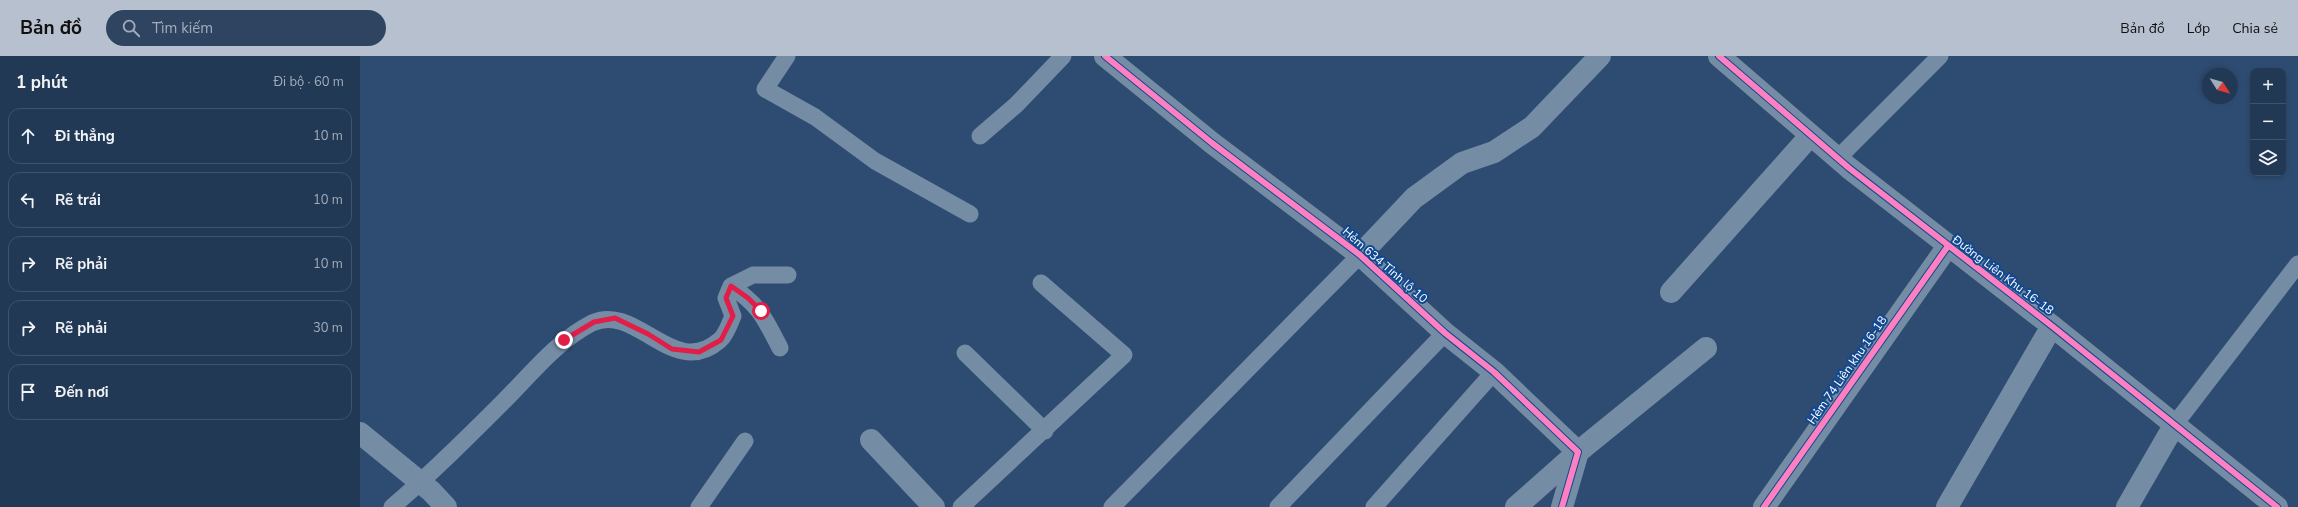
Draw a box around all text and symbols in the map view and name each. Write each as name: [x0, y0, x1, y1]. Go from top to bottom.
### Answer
search box: [106, 10, 386, 46]
text: Bản đồ: [20, 15, 82, 41]
icon: search: [120, 17, 142, 39]
text: Tìm kiếm: [152, 18, 213, 38]
text: Bản đồ: [2120, 19, 2165, 38]
text: Lớp: [2187, 19, 2210, 38]
text: Chia sẻ: [2232, 19, 2278, 38]
north arrow: [2202, 68, 2238, 104]
map controls: [2250, 68, 2286, 176]
button: +: [2250, 68, 2286, 104]
text: 1 phút: [16, 71, 67, 94]
text: Đi bộ · 60 m: [273, 73, 344, 91]
button: −: [2250, 104, 2286, 140]
icon: ahead: [17, 125, 39, 147]
text: Đi thẳng: [55, 126, 115, 146]
text: 10 m: [313, 127, 343, 145]
button: layers: [2250, 140, 2286, 176]
icon: left: [17, 189, 39, 211]
text: Rẽ trái: [55, 190, 101, 210]
text: 10 m: [313, 191, 343, 209]
street label: Hẻm 634 Tỉnh lộ 10: [1339, 224, 1431, 306]
street label: Đường Liên Khu 16-18: [1948, 231, 2057, 318]
icon: right: [17, 253, 39, 275]
text: Rẽ phải: [55, 254, 107, 274]
text: 10 m: [313, 255, 343, 273]
route start: [752, 302, 770, 320]
street label: Hẻm 74 Liên khu 16-18: [1804, 313, 1890, 427]
icon: right: [17, 317, 39, 339]
text: Rẽ phải: [55, 318, 107, 338]
text: 30 m: [313, 319, 343, 337]
route end: [555, 331, 573, 349]
icon: arrive: [17, 381, 39, 403]
text: Đến nơi: [55, 382, 109, 402]

